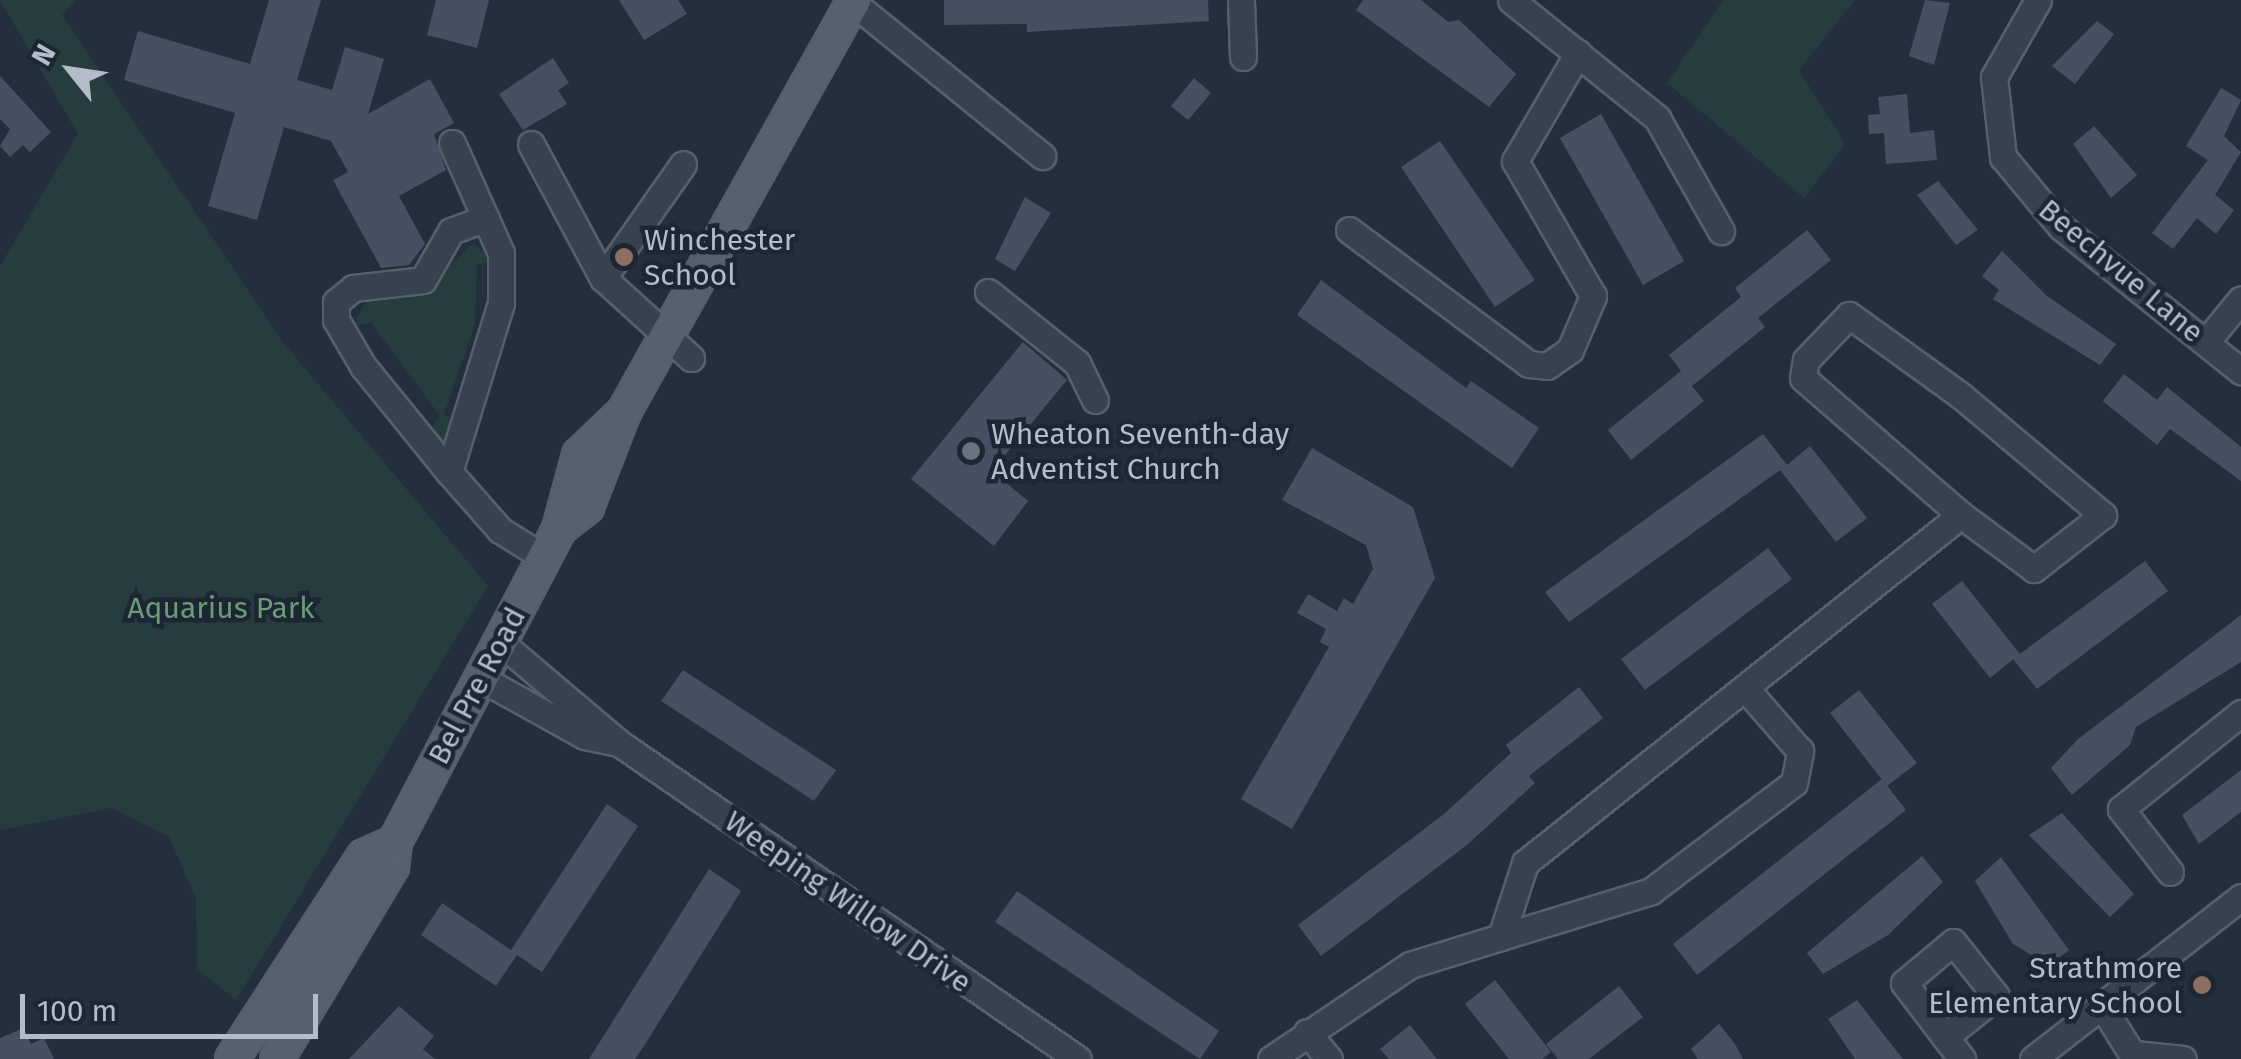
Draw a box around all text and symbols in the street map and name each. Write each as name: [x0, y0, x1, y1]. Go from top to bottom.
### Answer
north arrow: [20, 20, 120, 120]
text: N: [25, 38, 63, 71]
street label: Beechvue Lane: [2031, 192, 2211, 350]
place label: Winchester School: [644, 222, 795, 292]
marker: Winchester School: [613, 246, 635, 268]
place label: Wheaton Seventh-day Adventist Church: [991, 416, 1289, 486]
marker: Wheaton Seventh-day Adventist Church: [960, 440, 982, 462]
park label: Aquarius Park: [127, 590, 315, 626]
street label: Bel Pre Road: [421, 601, 533, 771]
street label: Weeping Willow Drive: [718, 803, 978, 1001]
place label: Strathmore Elementary School: [1928, 950, 2182, 1020]
scale bar: [25, 974, 322, 1036]
marker: Strathmore Elementary School: [2191, 974, 2213, 996]
text: 100 m: [37, 993, 117, 1029]

